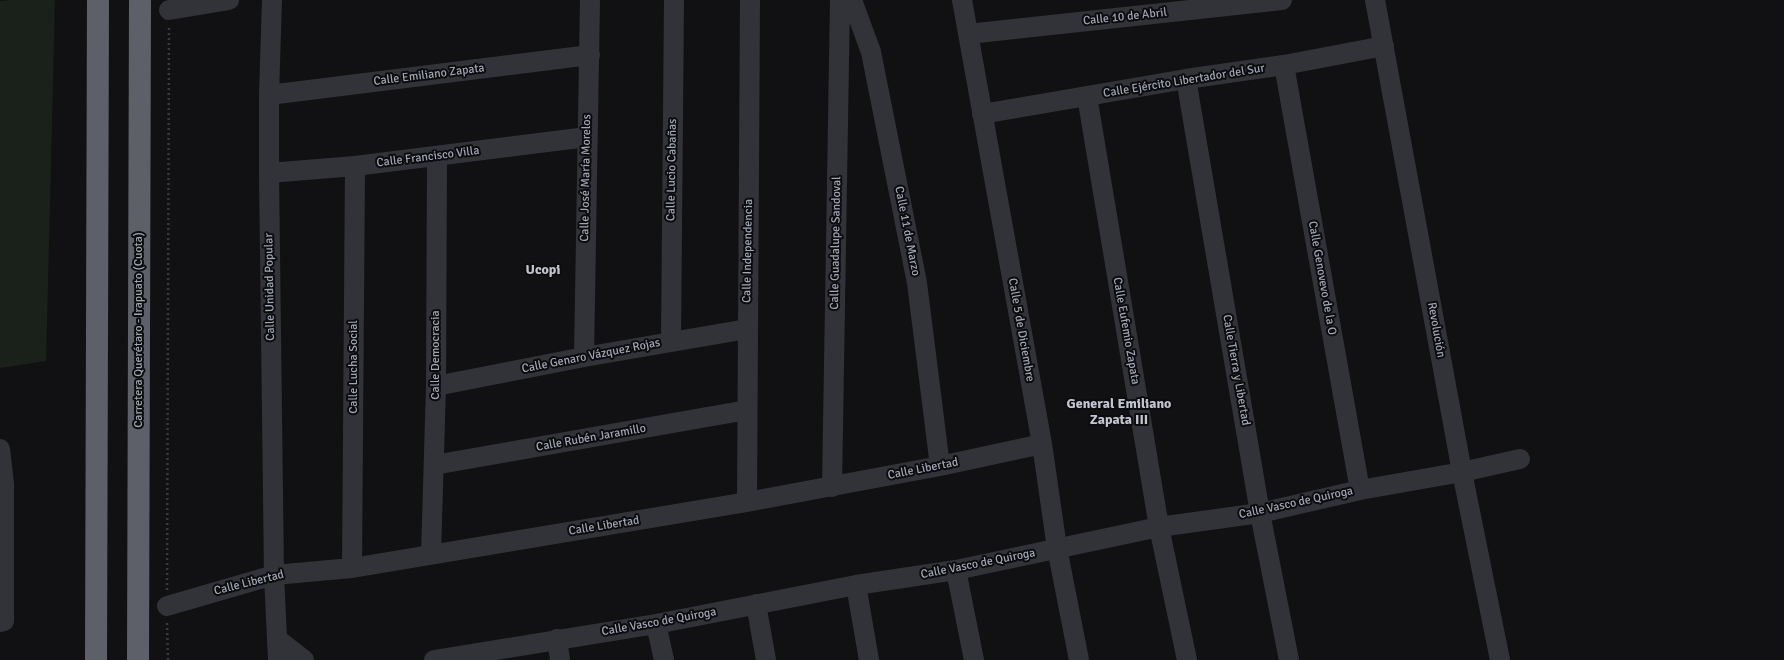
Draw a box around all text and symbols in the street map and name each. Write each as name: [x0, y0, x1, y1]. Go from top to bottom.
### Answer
street label: Calle 10 de Abril: [1082, 5, 1168, 29]
street label: Calle Emiliano Zapata: [373, 61, 485, 89]
street label: Calle Ejército Libertador del Sur: [1102, 61, 1266, 101]
street label: Calle José María Morelos: [578, 114, 594, 242]
street label: Calle Lucio Cabañas: [664, 119, 680, 221]
street label: Calle Francisco Villa: [376, 144, 480, 170]
street label: Calle Guadalupe Sandoval: [828, 176, 844, 310]
street label: Calle 11 de Marzo: [891, 185, 923, 277]
street label: Calle Independencia: [740, 199, 756, 303]
street label: Calle Genovevo de la O: [1305, 220, 1339, 336]
street label: Carretera Querétaro - Irapuato (Cuota): [132, 232, 146, 428]
street label: Calle Unidad Popular: [262, 233, 278, 341]
district label: Ucopi: [526, 262, 560, 278]
street label: Calle Eufemio Zapata: [1109, 276, 1143, 386]
street label: Calle 5 de Diciembre: [1005, 277, 1037, 383]
street label: Revolución: [1424, 301, 1448, 359]
street label: Calle Democracia: [429, 310, 443, 400]
street label: Calle Tierra y Libertad: [1219, 313, 1253, 427]
street label: Calle Lucha Social: [347, 320, 361, 414]
street label: Calle Genaro Vázquez Rojas: [521, 336, 661, 376]
district label: General Emiliano Zapata III: [1067, 396, 1171, 428]
street label: Calle Rubén Jaramillo: [535, 421, 647, 455]
street label: Calle Libertad: [886, 455, 960, 483]
street label: Calle Vasco de Quiroga: [1238, 484, 1354, 522]
street label: Calle Libertad: [568, 513, 640, 539]
street label: Calle Vasco de Quiroga: [920, 546, 1036, 582]
street label: Calle Libertad: [213, 567, 285, 599]
street label: Calle Vasco de Quiroga: [600, 605, 718, 639]

